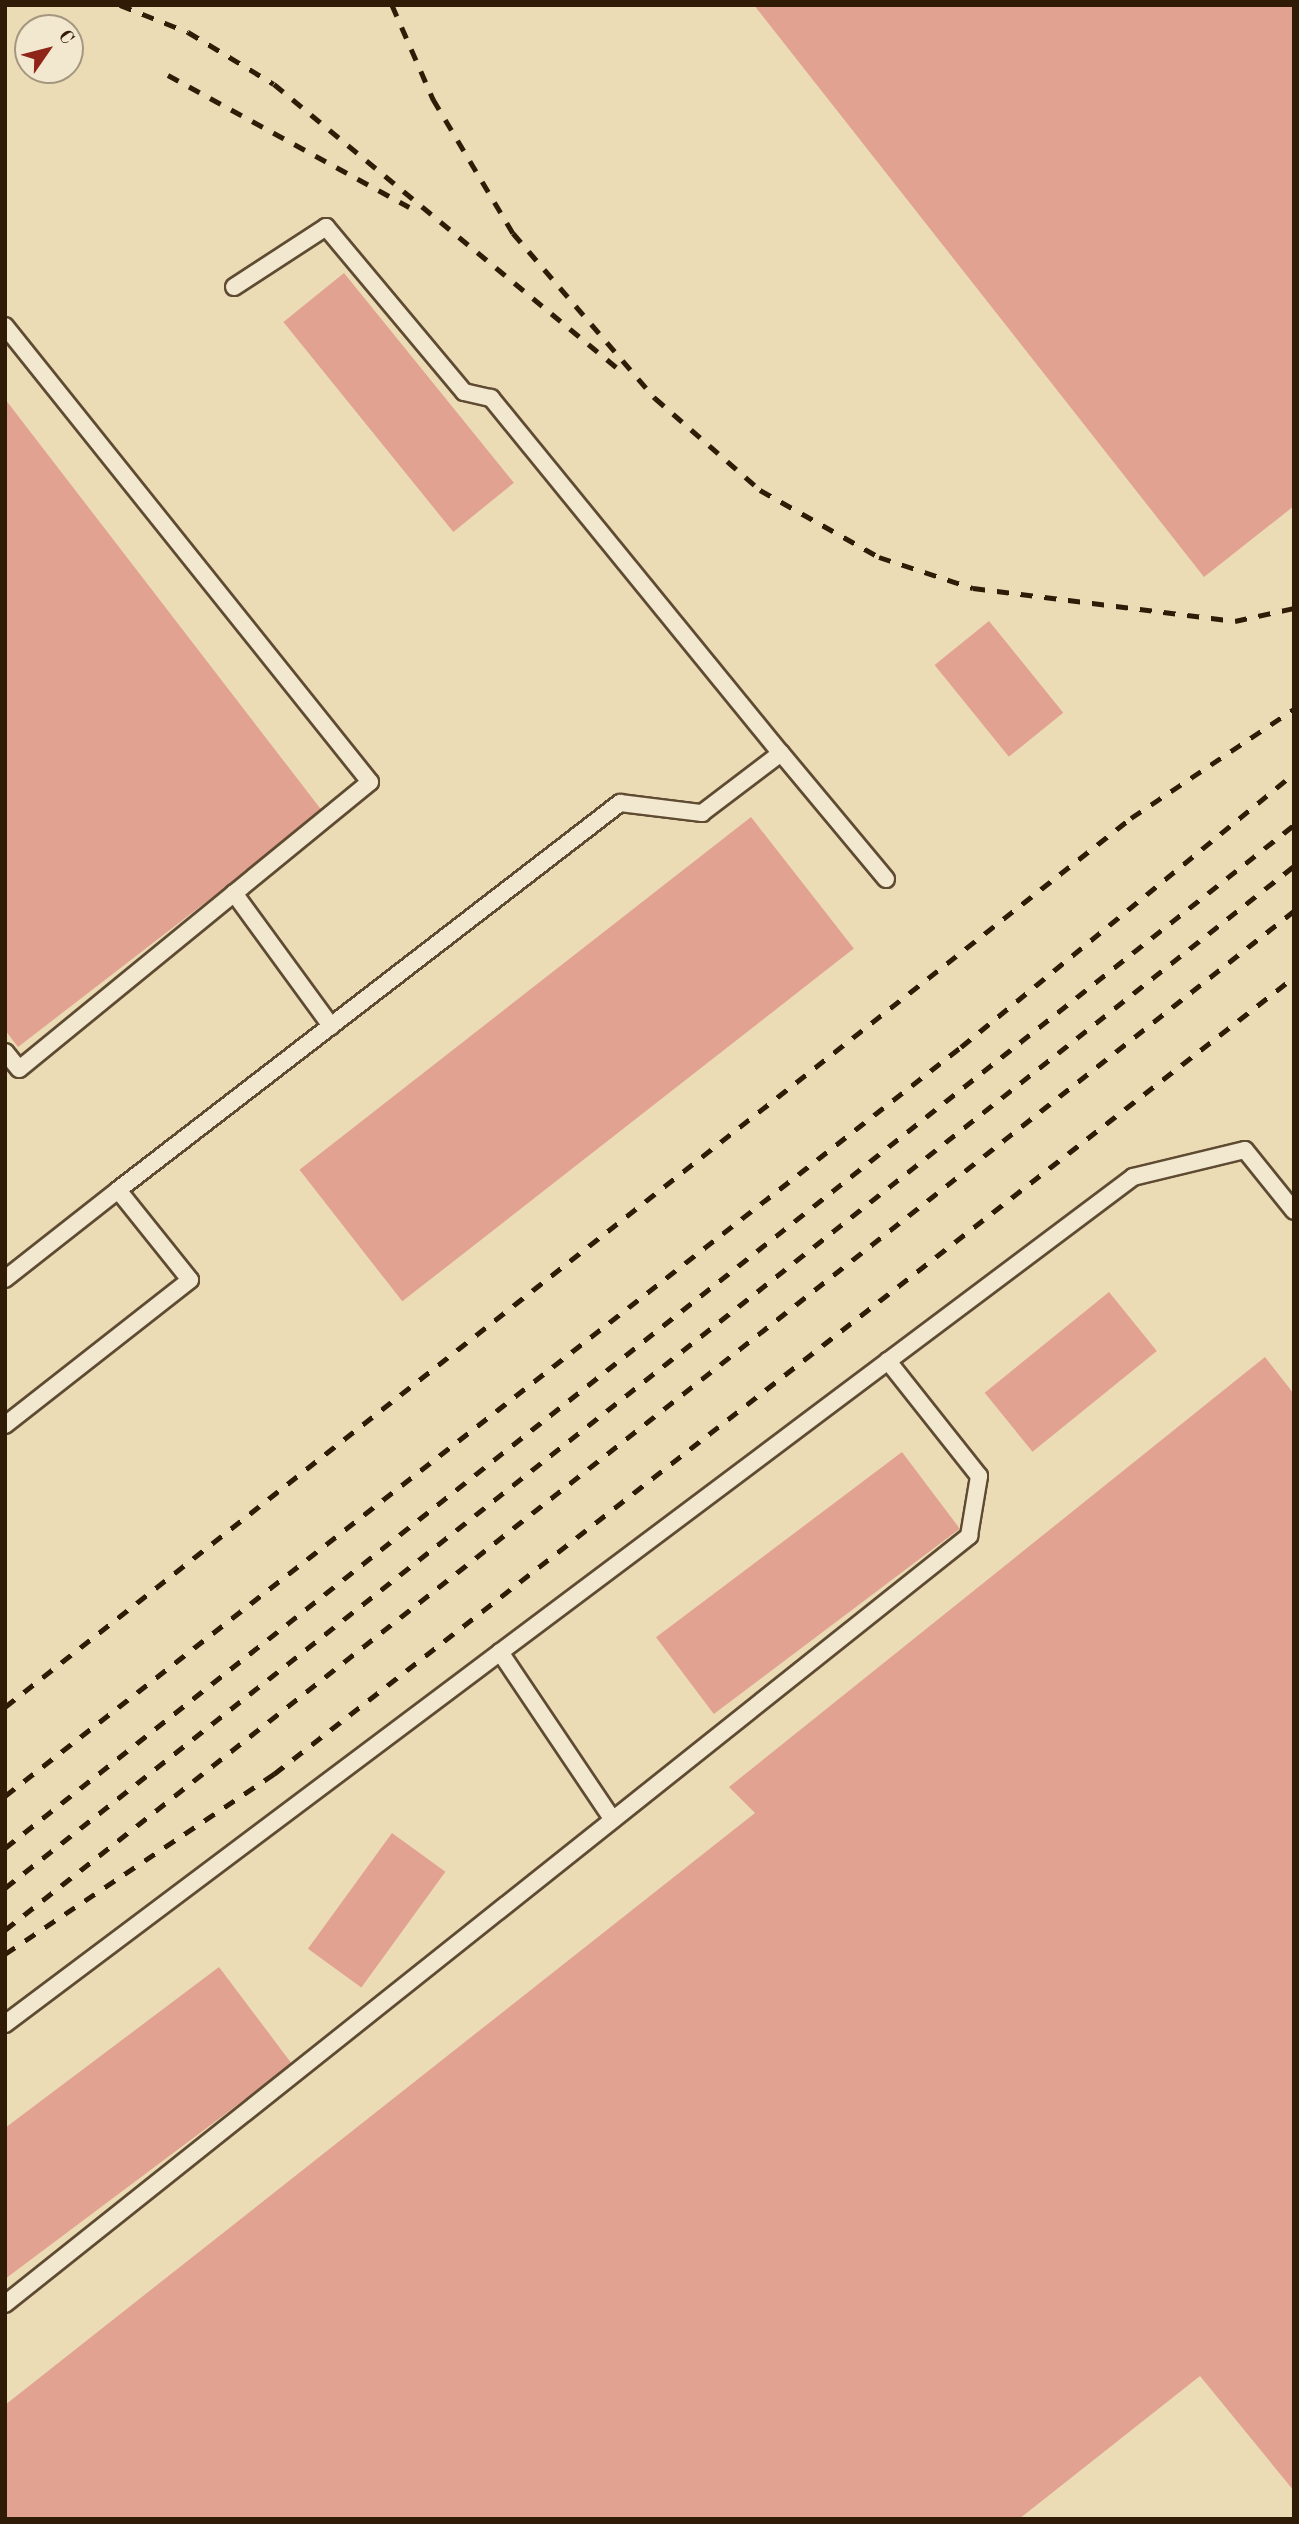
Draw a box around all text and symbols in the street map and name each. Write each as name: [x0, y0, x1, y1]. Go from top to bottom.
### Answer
north arrow: [14, 14, 84, 84]
text: С: [54, 27, 76, 48]

